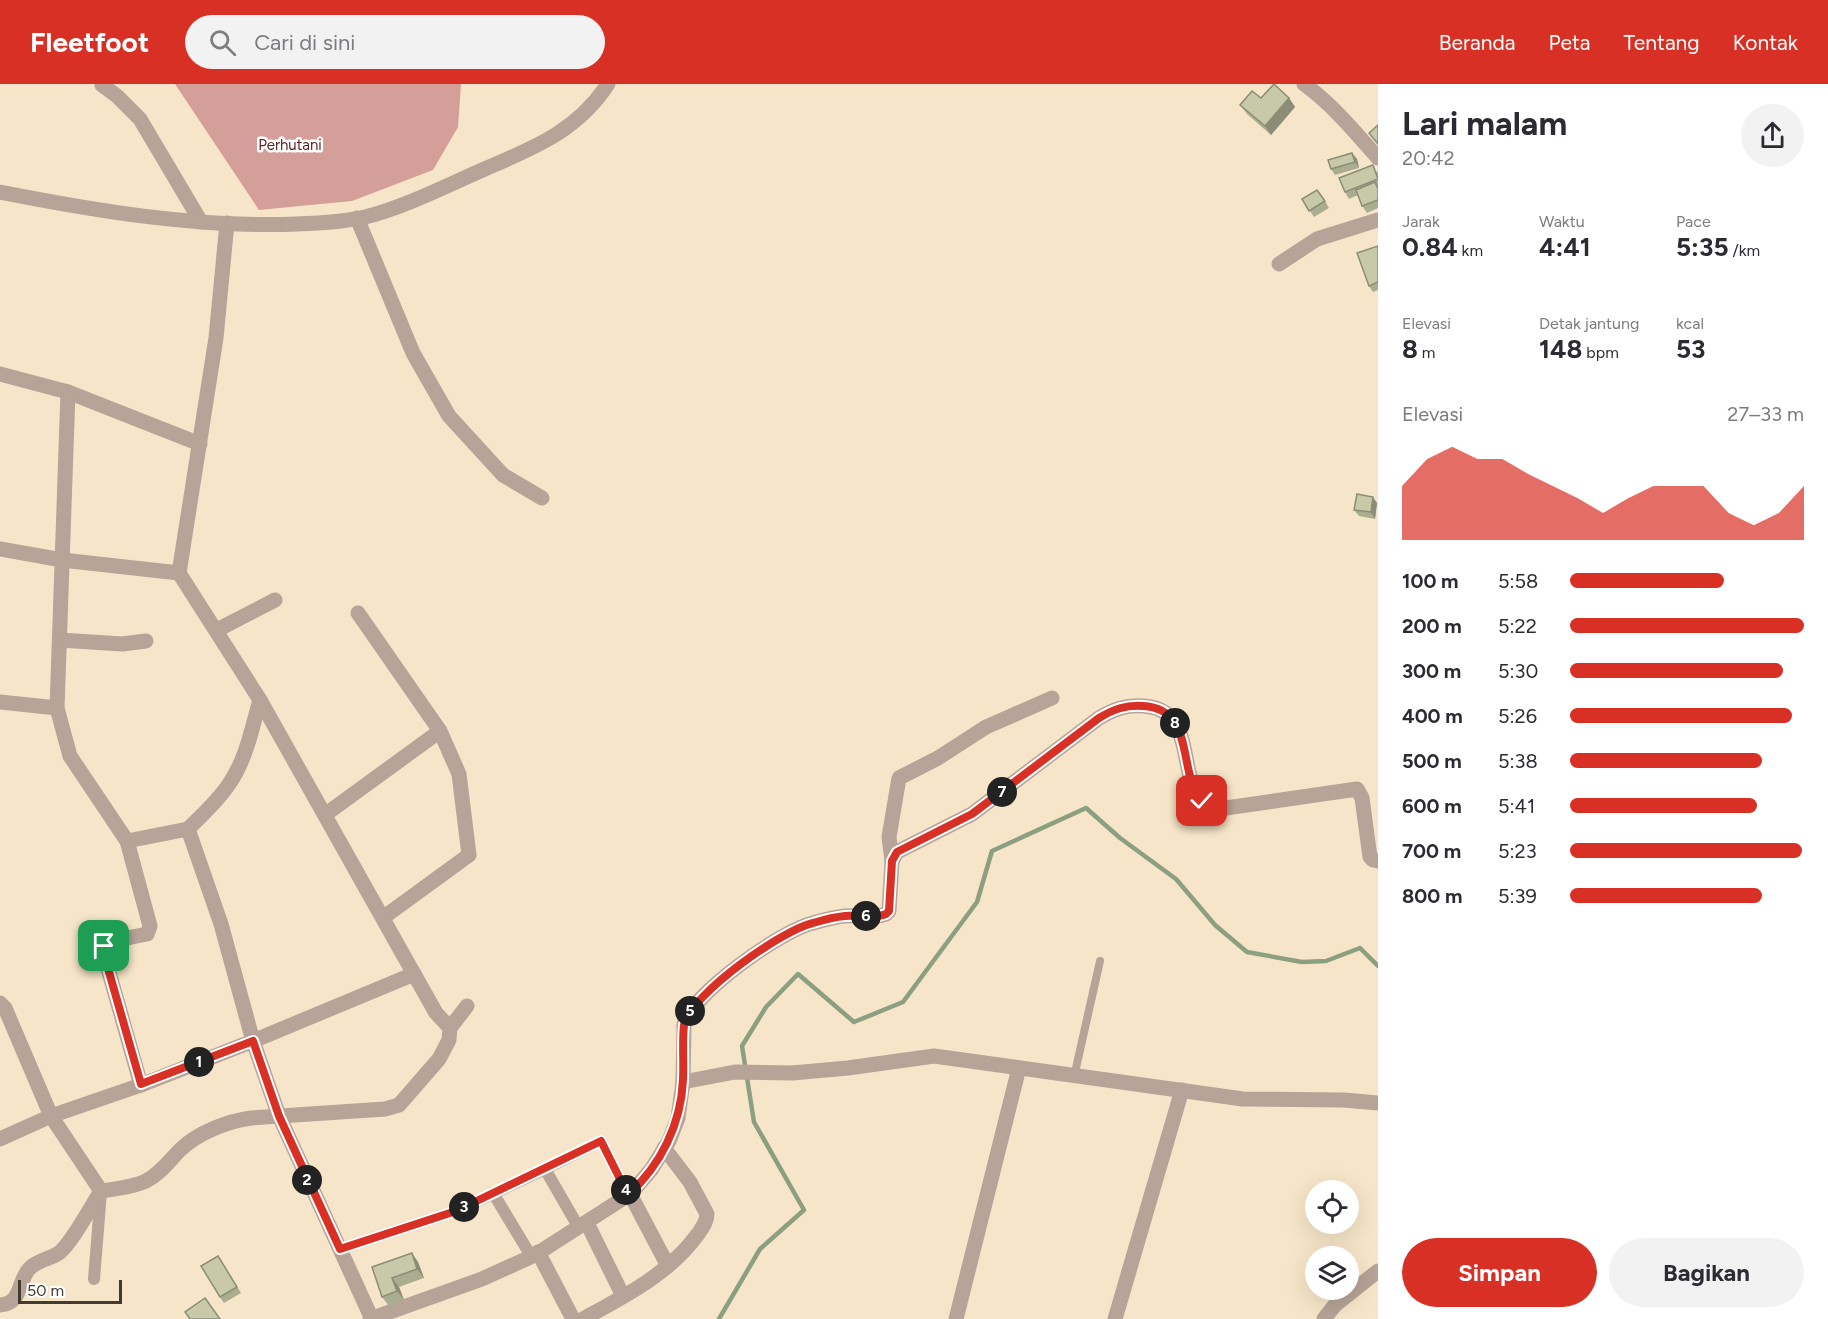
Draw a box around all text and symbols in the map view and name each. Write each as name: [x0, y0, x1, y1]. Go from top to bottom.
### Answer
search box: [185, 15, 605, 69]
text: Fleetfoot: [30, 25, 149, 59]
icon: search: [206, 26, 239, 59]
text: Cari di sini: [254, 29, 355, 56]
text: Beranda: [1439, 30, 1516, 55]
text: Peta: [1549, 30, 1591, 55]
text: Tentang: [1624, 30, 1700, 55]
text: Kontak: [1733, 30, 1798, 55]
text: Lari malam: [1402, 104, 1567, 143]
button: share: [1741, 104, 1804, 167]
park label: Perhutani: [258, 136, 322, 154]
text: 20:42: [1402, 146, 1455, 170]
text: Jarak: [1402, 212, 1440, 231]
text: Waktu: [1539, 212, 1585, 231]
text: Pace: [1676, 212, 1711, 231]
text: 0.84: [1402, 231, 1458, 263]
text: 4:41: [1539, 231, 1591, 263]
text: 5:35: [1676, 231, 1729, 263]
text: km: [1458, 241, 1483, 260]
text: /km: [1729, 241, 1760, 260]
text: Elevasi: [1402, 314, 1451, 333]
text: Detak jantung: [1539, 314, 1639, 333]
text: kcal: [1676, 314, 1704, 333]
text: 8: [1402, 333, 1418, 365]
text: 148: [1539, 333, 1582, 365]
text: 53: [1676, 333, 1706, 365]
text: m: [1418, 343, 1436, 362]
text: bpm: [1582, 343, 1619, 362]
text: Elevasi: [1402, 402, 1463, 426]
text: 27–33 m: [1727, 402, 1804, 426]
text: 100 m: [1402, 569, 1459, 593]
text: 5:58: [1498, 569, 1538, 593]
text: 200 m: [1402, 614, 1462, 638]
text: 5:22: [1498, 614, 1537, 638]
text: 300 m: [1402, 659, 1461, 683]
text: 5:30: [1498, 659, 1538, 683]
text: 400 m: [1402, 704, 1463, 728]
text: 5:26: [1498, 704, 1537, 728]
pin: 8: [1160, 708, 1190, 738]
text: 8: [1170, 713, 1180, 732]
text: 500 m: [1402, 749, 1462, 773]
text: 5:38: [1498, 749, 1538, 773]
pin: [1176, 775, 1227, 826]
pin: 7: [987, 777, 1017, 807]
text: 7: [998, 782, 1006, 801]
icon: check: [1185, 784, 1218, 817]
text: 600 m: [1402, 794, 1462, 818]
text: 5:41: [1498, 794, 1535, 818]
text: 700 m: [1402, 839, 1461, 863]
text: 5:23: [1498, 839, 1537, 863]
text: 800 m: [1402, 884, 1462, 908]
text: 5:39: [1498, 884, 1537, 908]
pin: 6: [851, 901, 881, 931]
text: 6: [861, 906, 871, 925]
pin: [78, 920, 129, 971]
icon: arrive: [87, 929, 120, 962]
pin: 5: [675, 996, 705, 1026]
text: 5: [685, 1001, 695, 1020]
pin: 1: [184, 1047, 214, 1077]
text: 1: [196, 1052, 202, 1071]
pin: 2: [292, 1165, 322, 1195]
text: 2: [302, 1170, 312, 1189]
pin: 4: [611, 1175, 641, 1205]
text: 4: [621, 1180, 631, 1199]
map controls: [1305, 1180, 1359, 1300]
button: locate: [1305, 1180, 1359, 1234]
pin: 3: [449, 1192, 479, 1222]
text: 3: [460, 1197, 468, 1216]
button: Simpan: [1402, 1238, 1597, 1307]
button: Bagikan: [1609, 1238, 1804, 1307]
button: layers: [1305, 1246, 1359, 1300]
scale bar: [18, 1277, 122, 1304]
text: 50 m: [27, 1281, 64, 1300]

